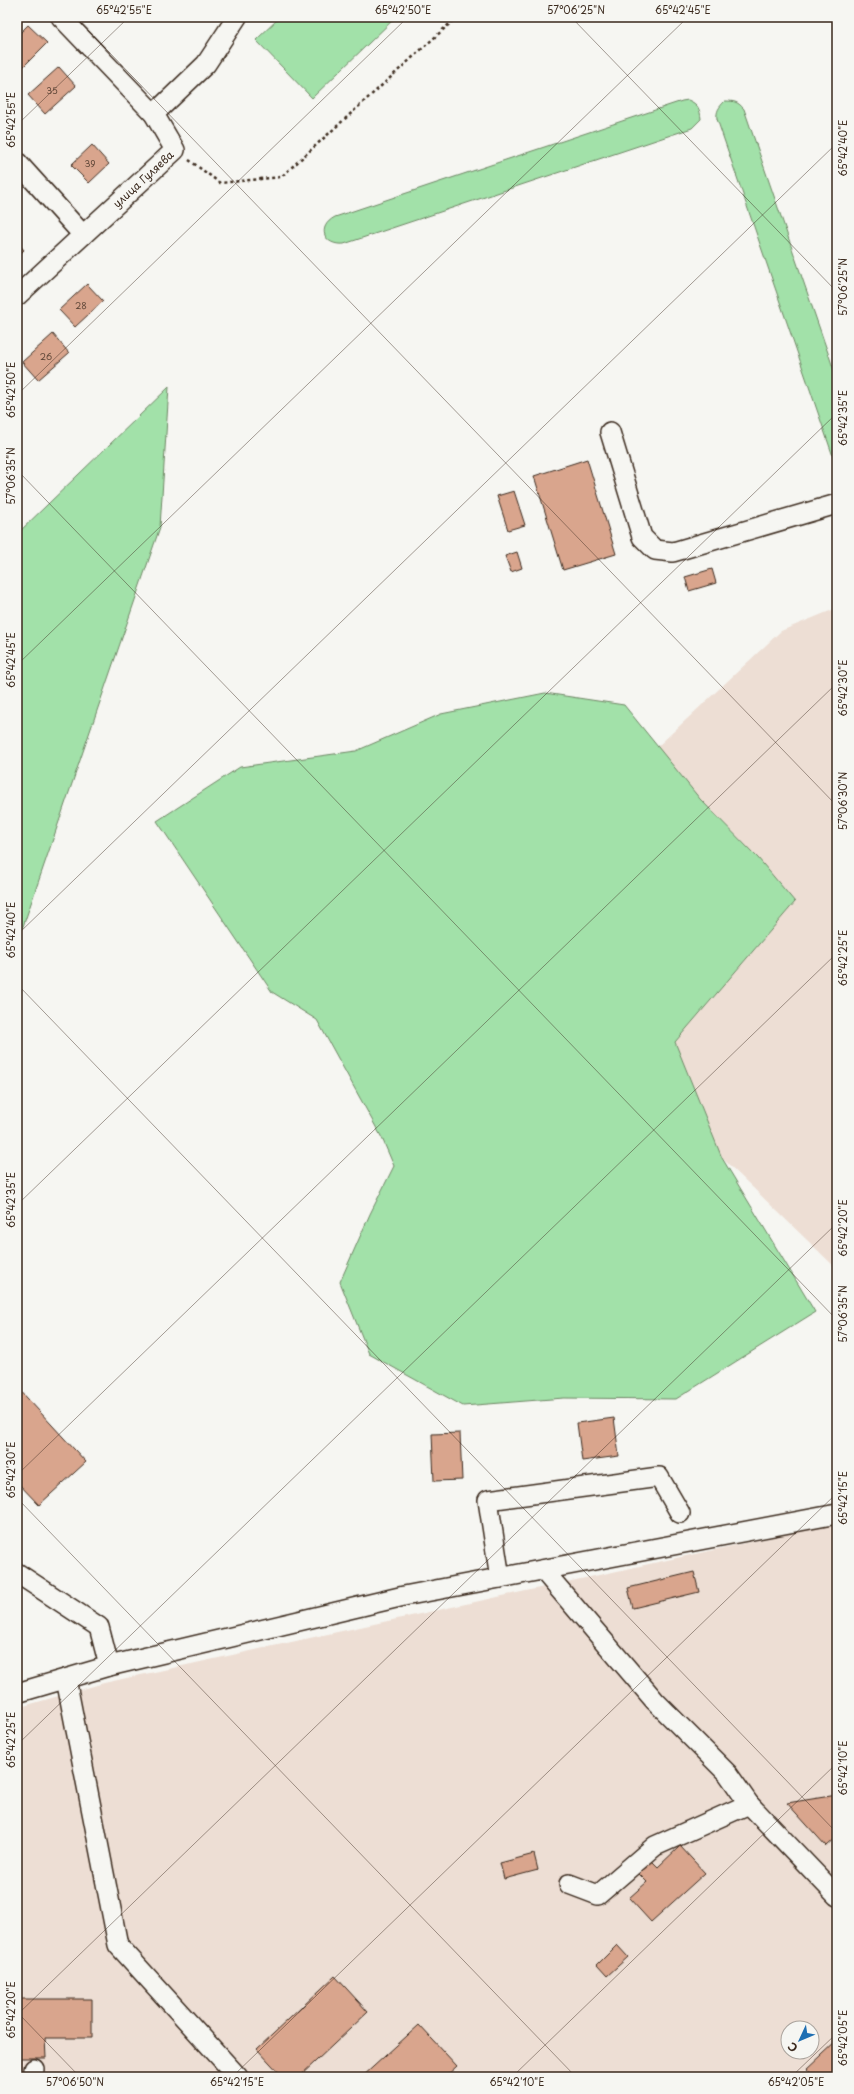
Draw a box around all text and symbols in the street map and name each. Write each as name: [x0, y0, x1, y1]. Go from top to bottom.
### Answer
text: 65°42'55"E: [96, 2, 152, 17]
text: 65°42'50"E: [375, 2, 431, 17]
text: 57°06'25"N: [547, 2, 605, 17]
text: 65°42'45"E: [655, 2, 711, 17]
house number: 35: [46, 83, 58, 97]
text: 65°42'55"E: [3, 92, 18, 148]
text: 65°42'40"E: [835, 120, 850, 176]
street label: улица Гуляева: [109, 146, 177, 212]
house number: 39: [84, 156, 96, 170]
text: 57°06'25"N: [835, 258, 850, 316]
house number: 28: [75, 298, 87, 312]
house number: 26: [40, 349, 52, 363]
text: 65°42'50"E: [3, 362, 18, 418]
text: 65°42'35"E: [835, 390, 850, 446]
text: 57°06'35"N: [3, 447, 18, 505]
text: 65°42'45"E: [3, 632, 18, 688]
text: 65°42'30"E: [835, 660, 850, 717]
text: 57°06'30"N: [835, 771, 850, 830]
text: 65°42'40"E: [3, 902, 18, 958]
text: 65°42'25"E: [835, 930, 850, 986]
text: 65°42'35"E: [3, 1172, 18, 1228]
text: 65°42'20"E: [835, 1199, 850, 1257]
text: 57°06'35"N: [835, 1285, 850, 1343]
text: 65°42'30"E: [3, 1442, 18, 1499]
text: 65°42'15"E: [835, 1471, 850, 1525]
text: 65°42'25"E: [3, 1712, 18, 1768]
text: 65°42'10"E: [835, 1741, 850, 1795]
text: 65°42'20"E: [3, 1981, 18, 2039]
text: 65°42'05"E: [835, 2010, 850, 2066]
north arrow: [780, 2020, 820, 2060]
text: С: [783, 2038, 801, 2056]
text: 57°06'50"N: [46, 2074, 104, 2089]
text: 65°42'15"E: [210, 2074, 264, 2089]
text: 65°42'10"E: [490, 2074, 544, 2089]
text: 65°42'05"E: [768, 2074, 824, 2089]

